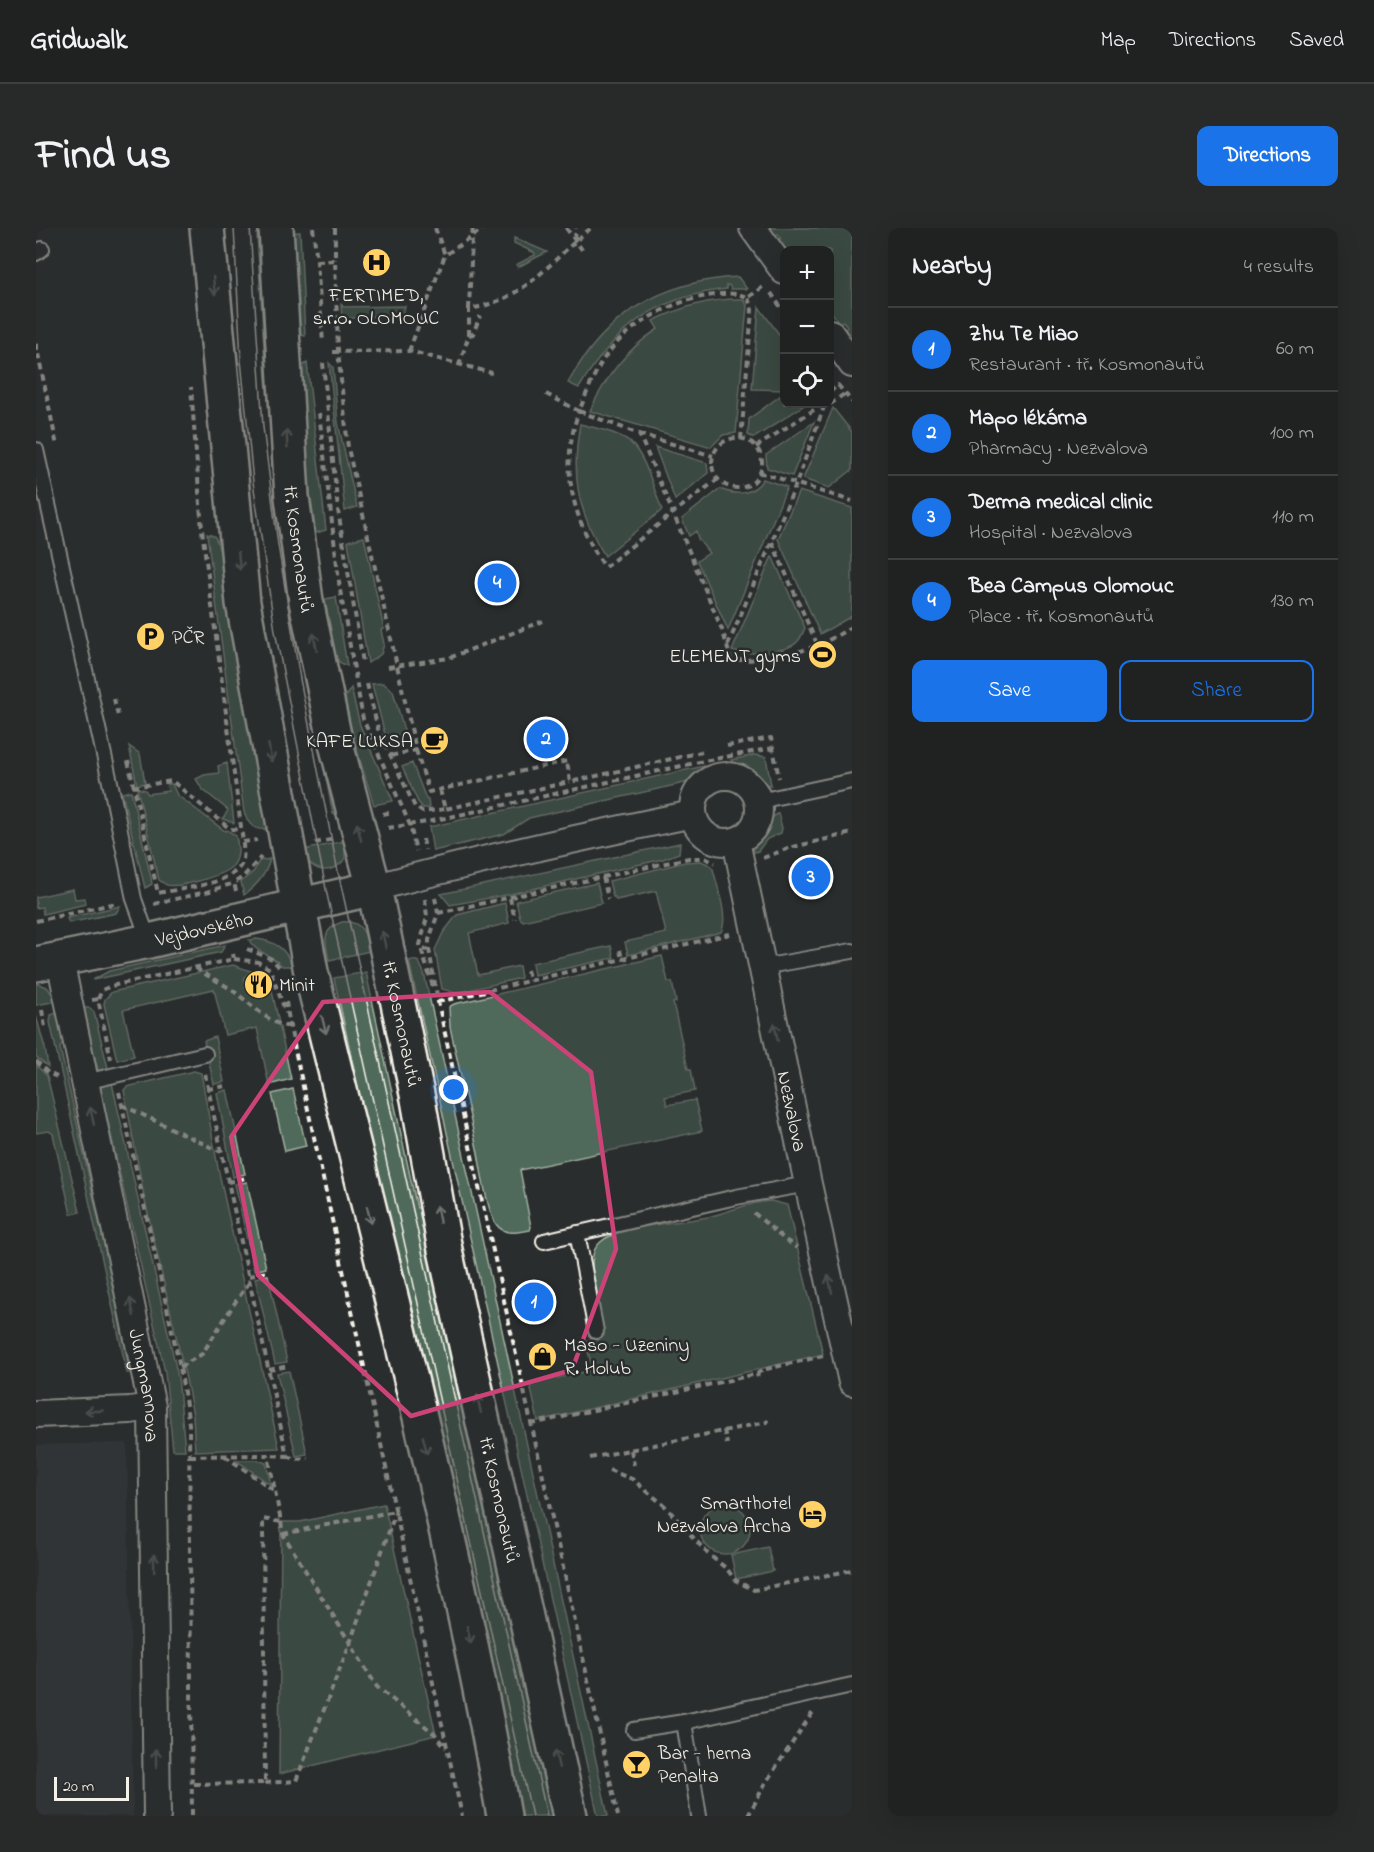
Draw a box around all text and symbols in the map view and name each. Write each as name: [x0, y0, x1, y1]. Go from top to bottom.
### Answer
text: Gridwalk: [30, 21, 127, 62]
text: Map: [1100, 26, 1136, 56]
text: Directions: [1169, 26, 1256, 56]
text: Saved: [1289, 26, 1344, 56]
text: Find us: [36, 126, 171, 187]
button: Directions: [1197, 126, 1338, 186]
map controls: [780, 246, 834, 408]
button: +: [780, 246, 834, 300]
hospital icon: FERTIMED, s.r.o. OLOMOUC: [360, 247, 392, 279]
text: Nearby: [912, 248, 991, 286]
text: 4 results: [1244, 253, 1314, 282]
one-way arrow: [208, 276, 219, 296]
place label: FERTIMED, s.r.o. OLOMOUC: [313, 282, 439, 334]
button: −: [780, 300, 834, 354]
text: Zhu Te Miao: [969, 319, 1079, 351]
text: 1: [928, 335, 935, 364]
text: 60 m: [1276, 335, 1314, 364]
text: Restaurant · tř. Kosmonautů: [969, 351, 1204, 380]
button: locate: [780, 354, 834, 408]
text: Mapo lékárna: [969, 403, 1087, 435]
text: 2: [927, 419, 936, 448]
text: 100 m: [1270, 419, 1314, 448]
one-way arrow: [282, 429, 293, 449]
text: Pharmacy · Nezvalova: [969, 435, 1148, 464]
street label: tř. Kosmonautů: [274, 485, 320, 616]
text: Derma medical clinic: [969, 487, 1152, 519]
text: 3: [927, 503, 936, 532]
text: 110 m: [1272, 503, 1314, 532]
text: Hospital · Nezvalova: [969, 519, 1132, 548]
one-way arrow: [234, 550, 245, 570]
pin: 4: [478, 560, 516, 606]
text: Bea Campus Olomouc: [969, 571, 1174, 603]
text: 4: [927, 587, 936, 616]
text: 130 m: [1270, 587, 1314, 616]
text: Place · tř. Kosmonautů: [969, 603, 1154, 632]
parking icon: PČR: [135, 620, 167, 652]
place label: PČR: [172, 624, 205, 653]
one-way arrow: [308, 633, 320, 652]
sports icon: ELEMENT gyms: [806, 639, 838, 671]
place label: ELEMENT gyms: [669, 643, 801, 673]
button: Save: [912, 660, 1107, 722]
button: Share: [1119, 660, 1314, 722]
pin: 2: [526, 716, 566, 762]
cafe icon: KAFE LUKSA: [418, 724, 450, 756]
place label: KAFE LUKSA: [306, 728, 413, 757]
one-way arrow: [265, 743, 276, 762]
one-way arrow: [353, 822, 365, 841]
pin: 3: [792, 854, 830, 900]
street label: Vejdovského: [152, 905, 257, 956]
one-way arrow: [378, 931, 390, 950]
street label: tř. Kosmonautů: [373, 958, 427, 1090]
restaurant icon: Minit: [242, 968, 274, 1000]
place label: Minit: [279, 972, 315, 1001]
one-way arrow: [318, 1015, 330, 1034]
one-way arrow: [770, 1022, 781, 1042]
street label: Nezvalova: [768, 1069, 813, 1155]
your location: [439, 1075, 468, 1104]
one-way arrow: [86, 1106, 98, 1125]
one-way arrow: [432, 1204, 443, 1224]
one-way arrow: [364, 1205, 376, 1224]
one-way arrow: [824, 1275, 835, 1294]
pin: 1: [514, 1280, 554, 1324]
one-way arrow: [126, 1297, 137, 1317]
street label: Jungmannova: [119, 1326, 164, 1442]
place label: Maso - Uzeniny R. Holub: [564, 1332, 689, 1384]
shop icon: Maso - Uzeniny R. Holub: [527, 1340, 559, 1372]
one-way arrow: [473, 1395, 484, 1415]
one-way arrow: [85, 1406, 105, 1417]
street label: tř. Kosmonautů: [470, 1434, 526, 1566]
one-way arrow: [420, 1435, 432, 1454]
place label: Smarthotel Nezvalova Archa: [657, 1490, 791, 1542]
hotel icon: Smarthotel Nezvalova Archa: [796, 1498, 828, 1530]
one-way arrow: [148, 1553, 160, 1573]
one-way arrow: [464, 1625, 475, 1644]
place label: Bar - herna Penalta: [657, 1740, 751, 1792]
one-way arrow: [150, 1748, 162, 1768]
bar icon: Bar - herna Penalta: [621, 1748, 653, 1780]
one-way arrow: [551, 1750, 562, 1769]
scale bar: [54, 1774, 129, 1802]
text: 20 m: [63, 1775, 94, 1799]

